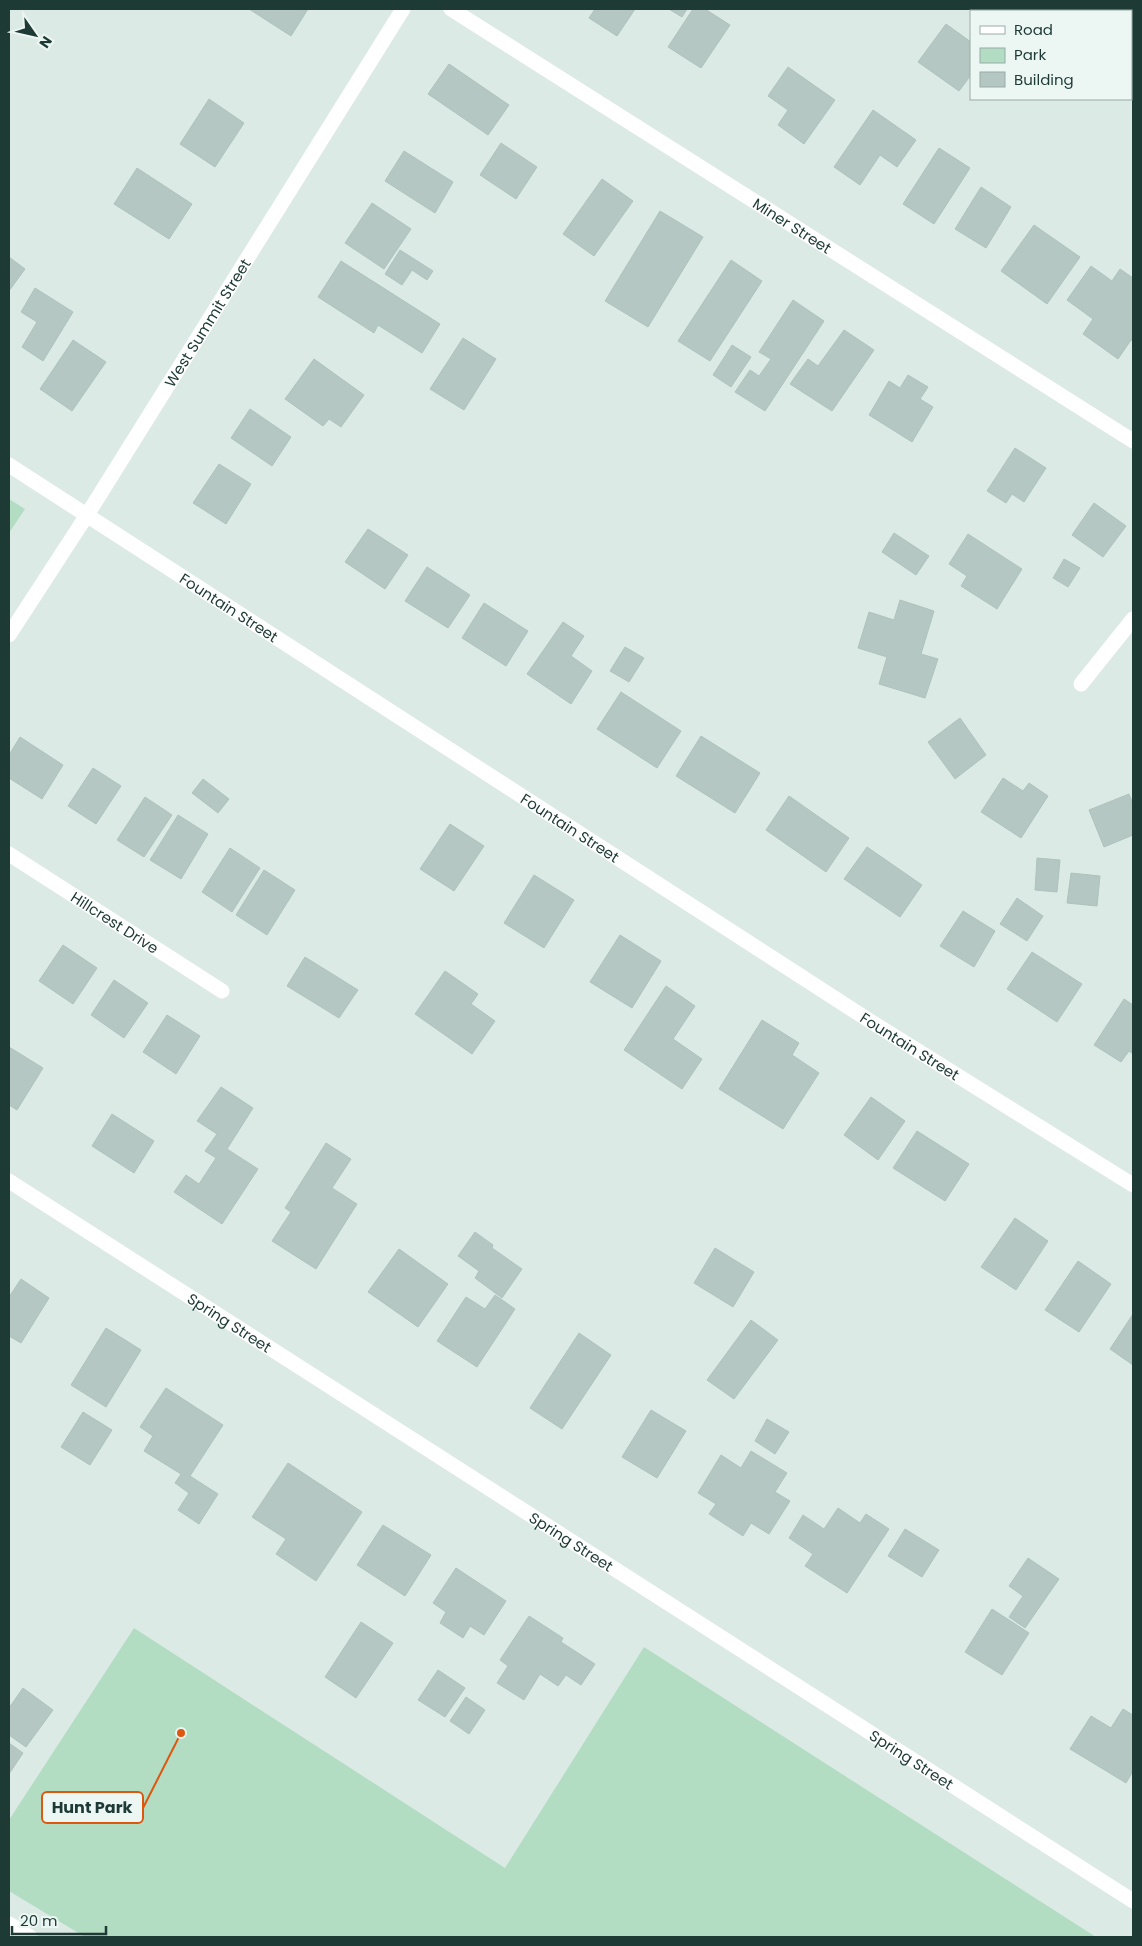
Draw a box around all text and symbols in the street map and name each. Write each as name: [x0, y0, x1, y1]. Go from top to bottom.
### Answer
north arrow: [10, 10, 60, 60]
legend: [970, 10, 1132, 100]
text: Road: [1014, 19, 1053, 40]
text: N: [35, 32, 57, 52]
text: Park: [1014, 44, 1046, 65]
text: Building: [1014, 69, 1074, 90]
street label: Miner Street: [749, 192, 836, 258]
street label: West Summit Street: [159, 254, 255, 391]
street label: Fountain Street: [176, 568, 282, 647]
street label: Fountain Street: [517, 788, 623, 867]
street label: Hillcrest Drive: [67, 886, 163, 958]
street label: Fountain Street: [856, 1007, 964, 1085]
street label: Spring Street: [184, 1288, 276, 1357]
street label: Spring Street: [525, 1507, 618, 1576]
street label: Spring Street: [866, 1724, 958, 1794]
callout: Hunt Park: [42, 1792, 143, 1823]
text: Hunt Park: [52, 1796, 132, 1819]
scale bar: [12, 1904, 106, 1936]
text: 20 m: [20, 1910, 58, 1931]

